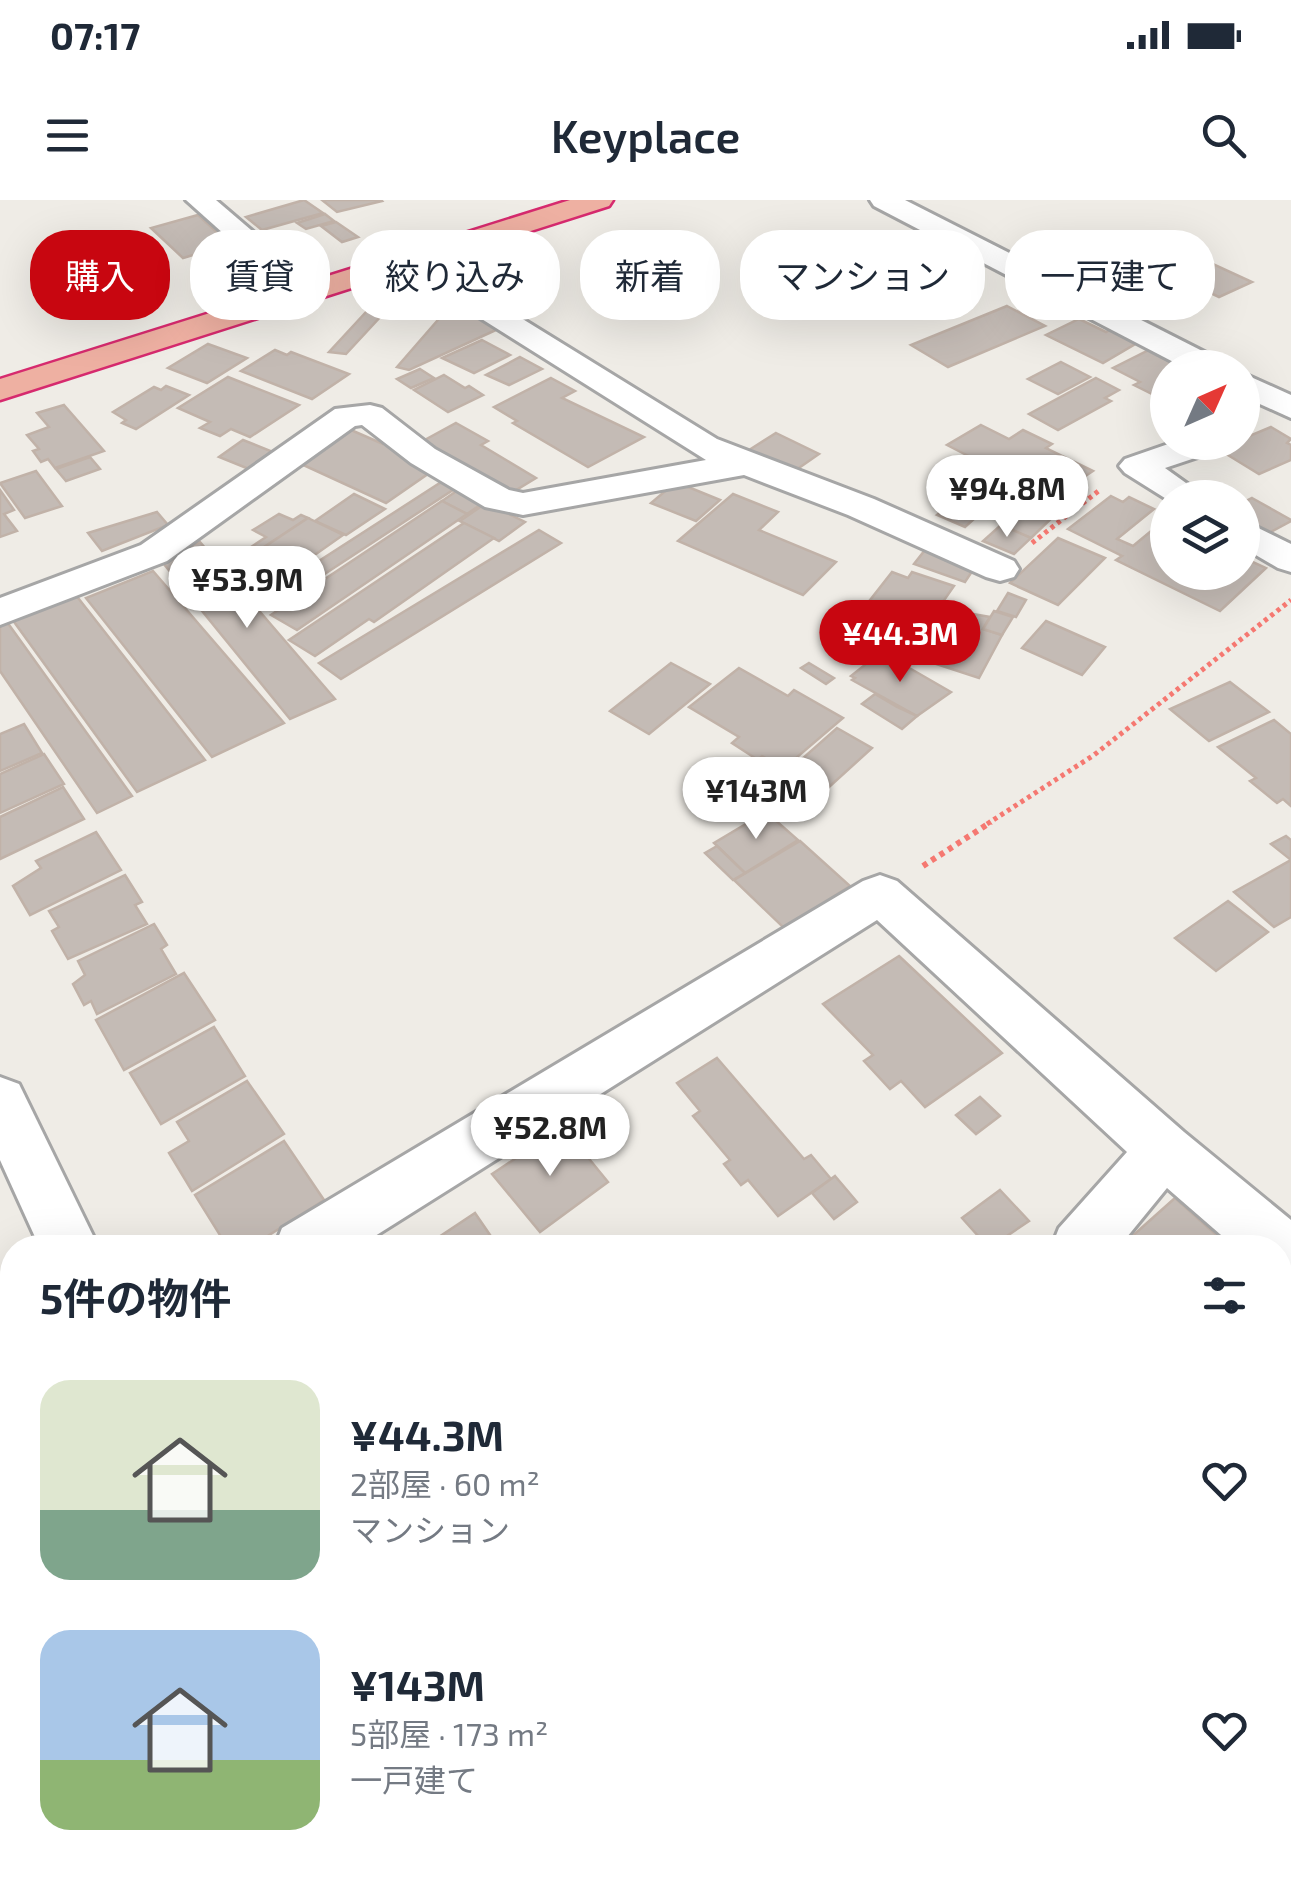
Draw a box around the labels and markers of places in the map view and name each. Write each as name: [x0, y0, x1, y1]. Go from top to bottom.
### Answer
pin: ¥94.8M: [926, 455, 1088, 540]
pin: ¥53.9M: [166, 546, 328, 631]
pin: ¥44.3M: [819, 600, 981, 685]
pin: ¥143M: [686, 757, 826, 842]
pin: ¥52.8M: [469, 1094, 631, 1179]

